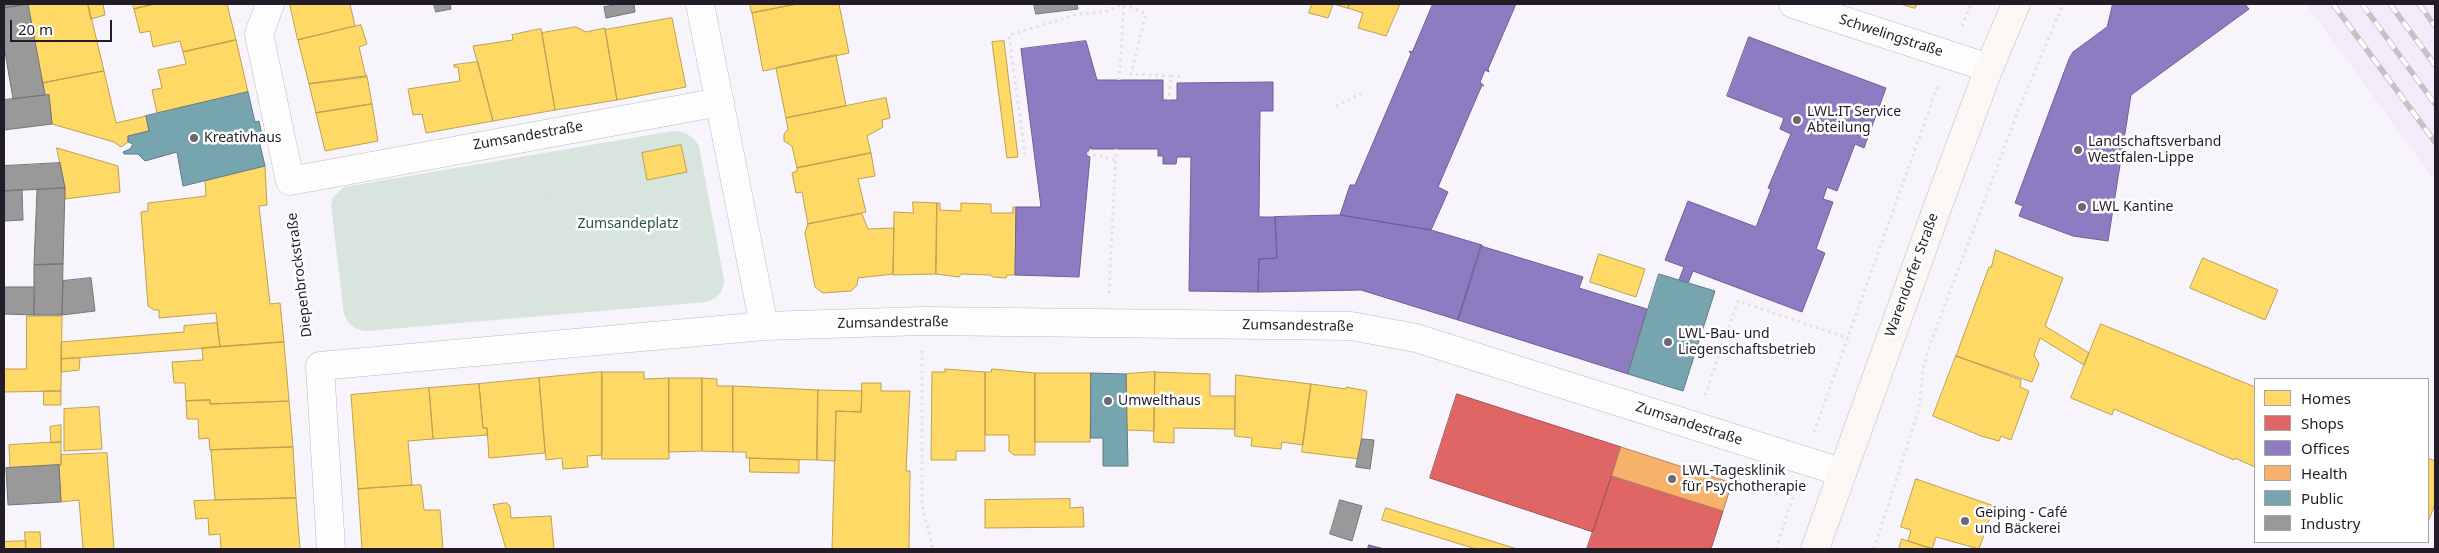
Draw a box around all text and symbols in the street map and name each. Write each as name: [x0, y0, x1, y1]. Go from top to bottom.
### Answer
scale bar: [12, 10, 115, 42]
street label: Schwelingstraße: [1837, 11, 1945, 61]
text: 20 m: [18, 19, 53, 39]
place label: LWL.IT Service Abteilung: [1807, 104, 1901, 136]
marker: LWL.IT Service Abteilung: [1791, 114, 1803, 126]
street label: Zumsandestraße: [472, 118, 584, 154]
place label: Kreativhaus: [204, 130, 282, 146]
marker: Kreativhaus: [188, 132, 200, 144]
place label: Landschaftsverband Westfalen-Lippe: [2088, 134, 2221, 166]
marker: Landschaftsverband Westfalen-Lippe: [2072, 144, 2084, 156]
place label: LWL Kantine: [2092, 199, 2173, 215]
marker: LWL Kantine: [2076, 201, 2088, 213]
street label: Warendorfer Straße: [1882, 211, 1942, 339]
street label: Diepenbrockstraße: [284, 212, 316, 338]
park label: Zumsandeplatz: [577, 216, 679, 232]
street label: Zumsandestraße: [837, 314, 949, 332]
street label: Zumsandestraße: [1242, 317, 1354, 335]
place label: LWL-Bau- und Liegenschaftsbetrieb: [1678, 326, 1816, 358]
marker: LWL-Bau- und Liegenschaftsbetrieb: [1662, 336, 1674, 348]
legend: [2254, 378, 2429, 543]
text: Homes: [2301, 388, 2351, 408]
place label: Umwelthaus: [1118, 393, 1201, 409]
marker: Umwelthaus: [1102, 395, 1114, 407]
street label: Zumsandestraße: [1633, 399, 1745, 449]
text: Shops: [2301, 413, 2344, 433]
text: Offices: [2301, 438, 2350, 458]
place label: LWL-Tagesklinik für Psychotherapie: [1682, 463, 1806, 496]
text: Health: [2301, 463, 2348, 483]
marker: LWL-Tagesklinik für Psychotherapie: [1666, 473, 1678, 485]
text: Public: [2301, 488, 2344, 508]
place label: Geiping - Café und Bäckerei: [1975, 505, 2067, 538]
text: Industry: [2301, 513, 2360, 533]
marker: Geiping - Café und Bäckerei: [1959, 515, 1971, 527]

